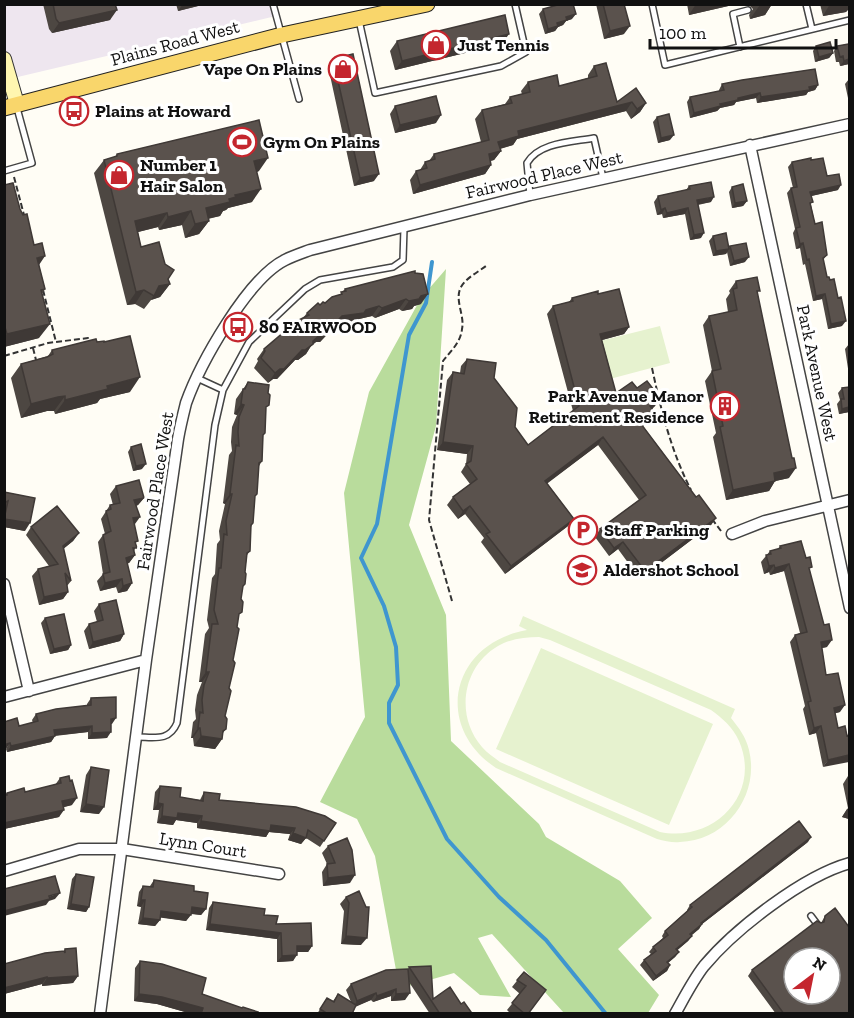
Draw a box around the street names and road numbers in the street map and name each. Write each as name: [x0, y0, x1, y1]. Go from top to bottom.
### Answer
street label: Plains Road West: [108, 15, 242, 71]
street label: Fairwood Place West: [463, 146, 625, 204]
street label: Park Avenue West: [792, 303, 842, 443]
street label: Fairwood Place West: [132, 410, 178, 572]
street label: Lynn Court: [158, 827, 249, 863]

